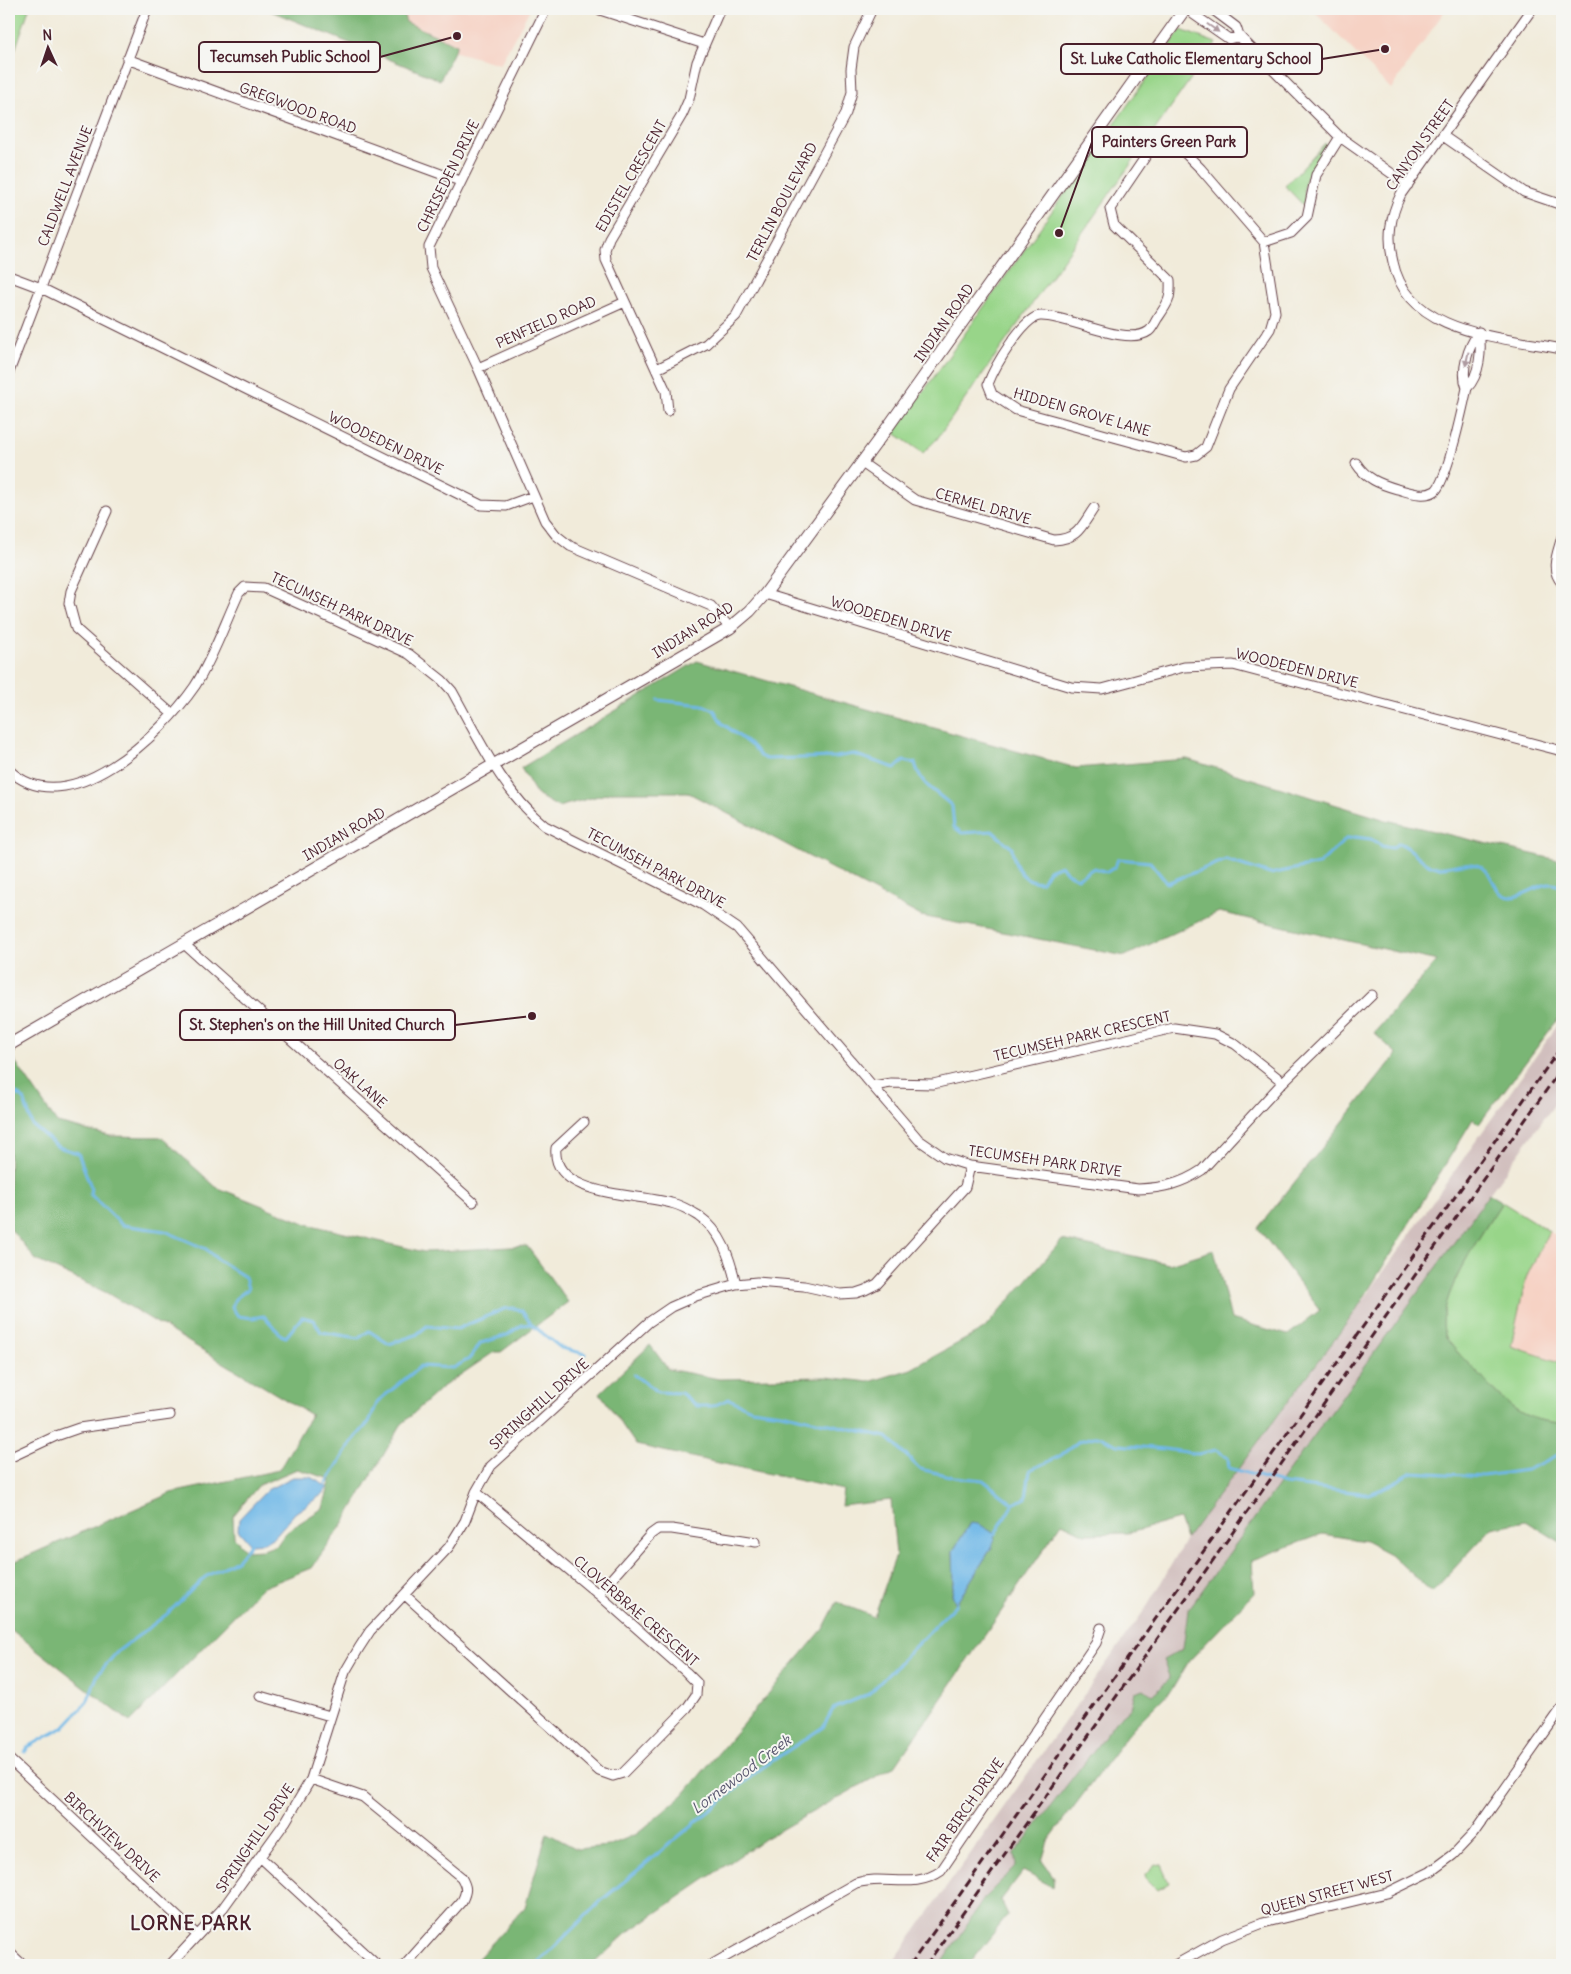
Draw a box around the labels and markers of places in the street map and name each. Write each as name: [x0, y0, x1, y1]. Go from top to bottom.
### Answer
callout: Tecumseh Public School: [199, 42, 380, 72]
callout: St. Luke Catholic Elementary School: [1061, 44, 1322, 74]
callout: Painters Green Park: [1092, 127, 1247, 157]
callout: St. Stephen's on the Hill United Church: [180, 1010, 455, 1040]

